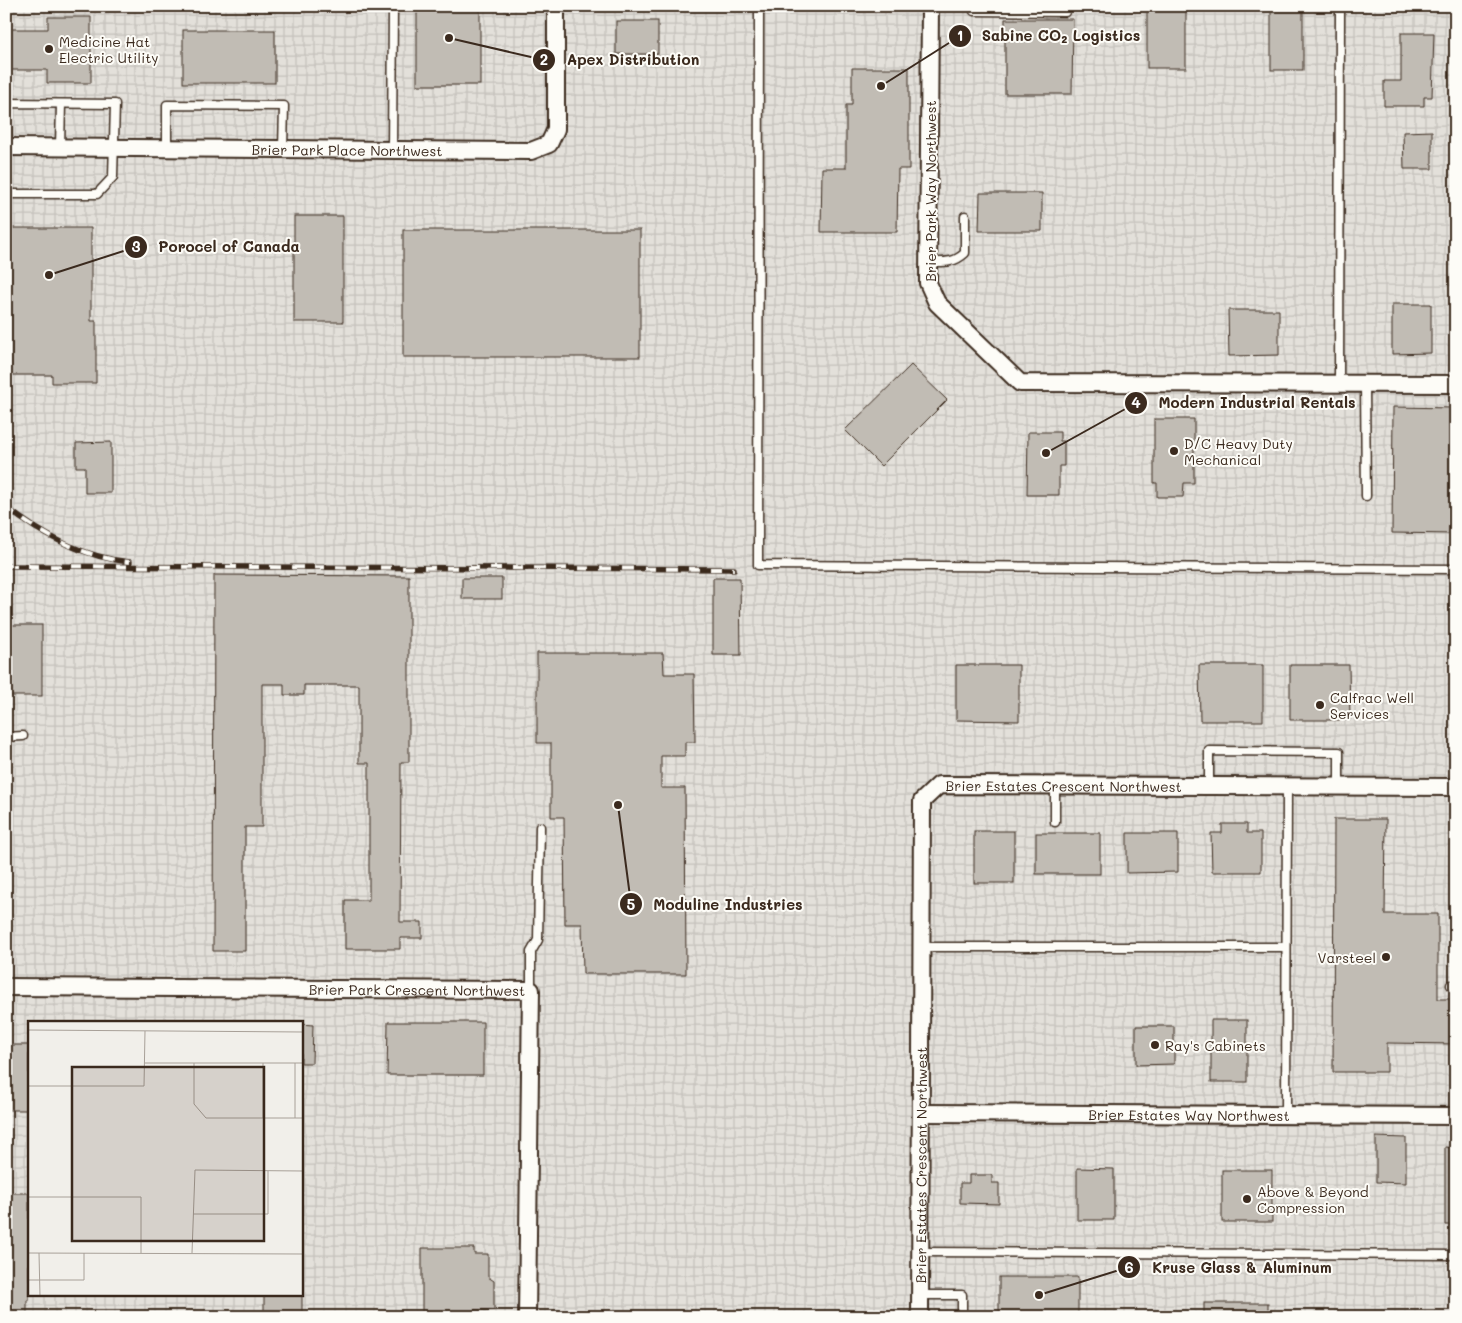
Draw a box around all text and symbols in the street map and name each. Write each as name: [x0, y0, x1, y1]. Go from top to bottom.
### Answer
callout: Sabine CO₂ Logistics: [947, 21, 1151, 51]
text: 1: [957, 25, 963, 45]
text: Sabine CO₂ Logistics: [982, 25, 1140, 45]
place label: Medicine Hat Electric Utility: [59, 32, 159, 67]
marker: Medicine Hat Electric Utility: [43, 43, 55, 55]
callout: Apex Distribution: [532, 45, 709, 75]
text: 2: [540, 49, 548, 69]
text: Apex Distribution: [567, 49, 699, 69]
street label: Brier Park Way Northwest: [921, 100, 940, 282]
street label: Brier Park Place Northwest: [251, 139, 443, 160]
callout: Porocel of Canada: [123, 232, 310, 262]
text: 3: [131, 236, 141, 256]
text: Porocel of Canada: [158, 236, 300, 256]
callout: Modern Industrial Rentals: [1124, 388, 1366, 418]
text: 4: [1131, 392, 1141, 412]
text: Modern Industrial Rentals: [1158, 392, 1356, 412]
place label: D/C Heavy Duty Mechanical: [1184, 434, 1293, 469]
marker: D/C Heavy Duty Mechanical: [1168, 445, 1180, 457]
place label: Calfrac Well Services: [1330, 688, 1414, 723]
marker: Calfrac Well Services: [1314, 699, 1326, 711]
street label: Brier Estates Crescent Northwest: [945, 776, 1182, 795]
callout: Moduline Industries: [619, 889, 813, 919]
text: 5: [627, 894, 636, 914]
text: Moduline Industries: [653, 894, 803, 914]
place label: Varsteel: [1317, 948, 1376, 967]
marker: Varsteel: [1380, 951, 1392, 963]
street label: Brier Park Crescent Northwest: [309, 979, 525, 999]
inset map: [28, 1021, 302, 1296]
place label: Ray's Cabinets: [1165, 1036, 1266, 1055]
marker: Ray's Cabinets: [1149, 1039, 1161, 1051]
street label: Brier Estates Crescent Northwest: [911, 1047, 931, 1283]
street label: Brier Estates Way Northwest: [1088, 1104, 1290, 1125]
place label: Above & Beyond Compression: [1257, 1182, 1369, 1217]
marker: Above & Beyond Compression: [1241, 1193, 1253, 1205]
callout: Kruse Glass & Aluminum: [1117, 1252, 1341, 1282]
text: 6: [1124, 1257, 1134, 1277]
text: Kruse Glass & Aluminum: [1152, 1257, 1332, 1277]

